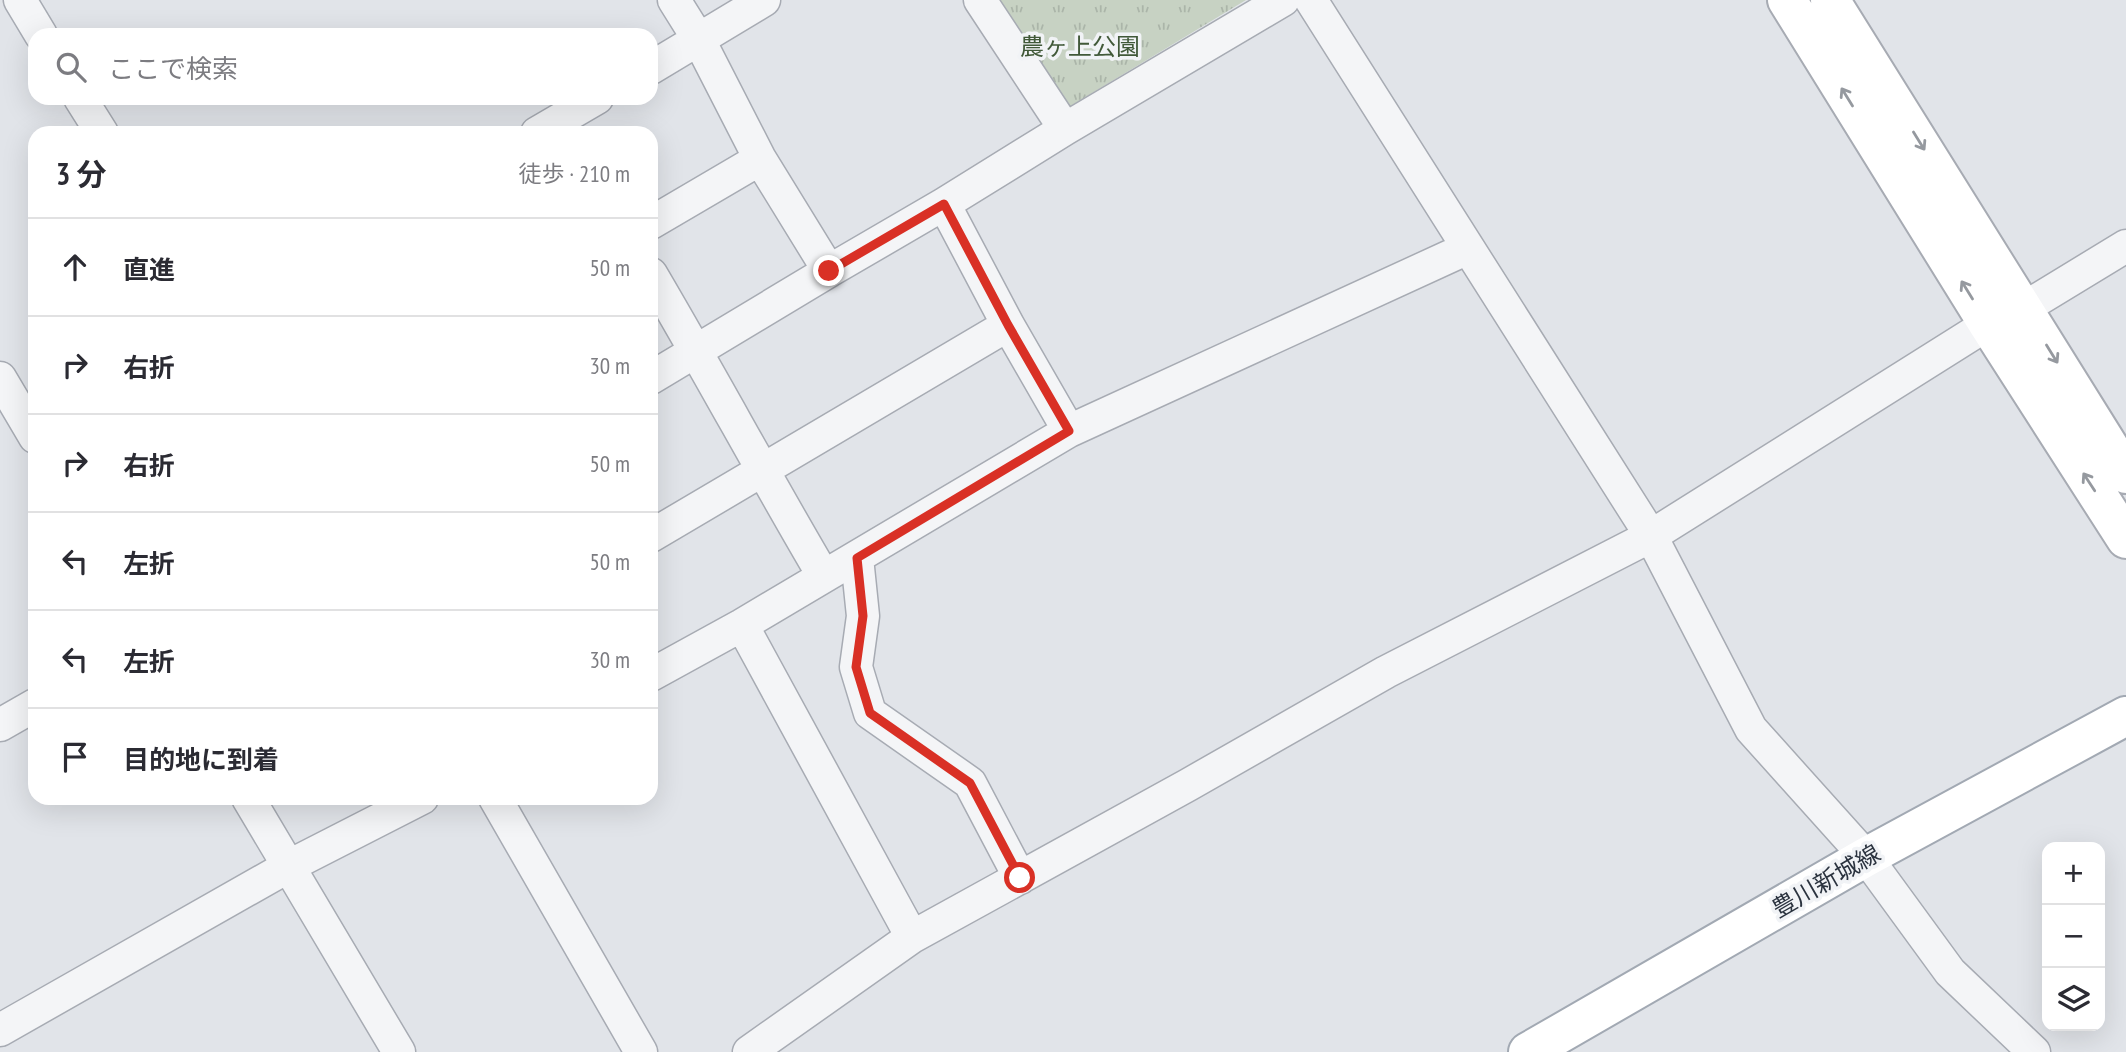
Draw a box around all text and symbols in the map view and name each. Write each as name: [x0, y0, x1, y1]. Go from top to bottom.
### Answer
search box: [28, 28, 658, 105]
park label: 農ヶ上公園: [1020, 31, 1140, 62]
icon: search: [52, 48, 90, 86]
text: ここで検索: [108, 52, 238, 85]
one-way arrow: [1840, 87, 1854, 107]
one-way arrow: [1912, 130, 1926, 150]
text: 3 分: [56, 154, 107, 193]
text: 徒歩 · 210 m: [518, 159, 630, 188]
icon: ahead: [56, 248, 94, 286]
text: 直進: [123, 253, 175, 286]
text: 50 m: [589, 253, 630, 282]
route end: [813, 255, 844, 286]
one-way arrow: [1959, 281, 1974, 300]
one-way arrow: [2046, 344, 2060, 364]
icon: right: [56, 346, 94, 384]
text: 右折: [123, 351, 175, 384]
text: 30 m: [589, 351, 630, 380]
icon: right: [56, 444, 94, 482]
text: 右折: [123, 449, 175, 482]
text: 50 m: [589, 449, 630, 478]
one-way arrow: [2082, 472, 2096, 492]
icon: left: [56, 542, 94, 580]
text: 左折: [123, 547, 175, 580]
text: 50 m: [589, 547, 630, 576]
icon: left: [56, 640, 94, 678]
text: 左折: [123, 645, 175, 678]
text: 30 m: [589, 645, 630, 674]
icon: arrive: [56, 738, 94, 776]
text: 目的地に到着: [123, 743, 279, 776]
street label: 豊川新城線: [1766, 838, 1886, 924]
map controls: [2042, 842, 2105, 1031]
button: +: [2042, 842, 2105, 905]
route start: [1004, 862, 1035, 893]
button: −: [2042, 905, 2105, 968]
button: layers: [2042, 968, 2105, 1031]

